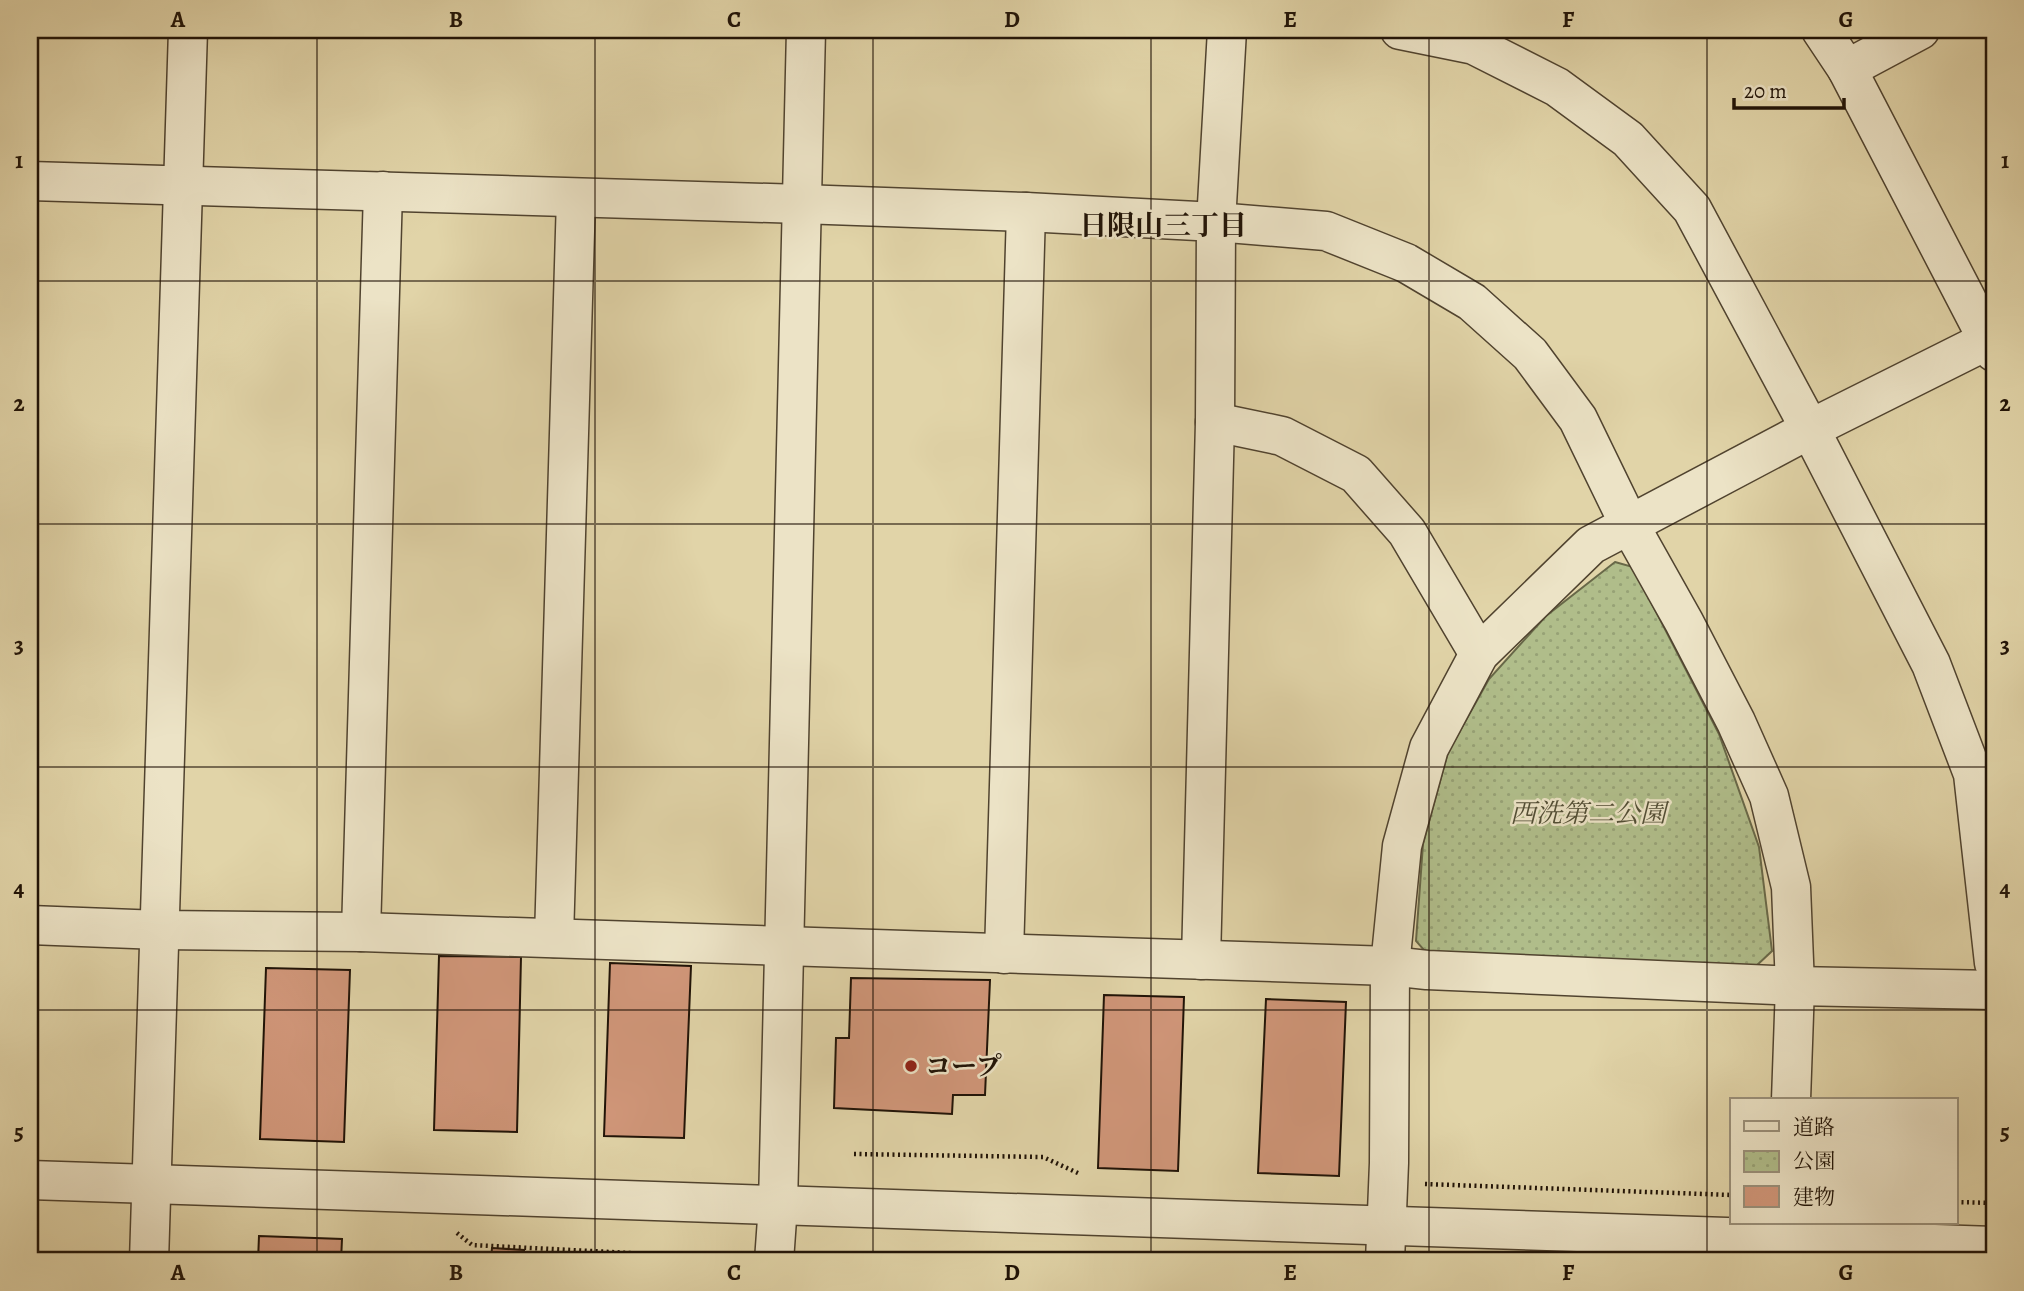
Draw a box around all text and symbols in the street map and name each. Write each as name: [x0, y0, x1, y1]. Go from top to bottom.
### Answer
text: A: [170, 4, 186, 35]
text: B: [449, 4, 463, 35]
text: C: [727, 4, 741, 35]
text: D: [1004, 4, 1020, 35]
text: E: [1283, 4, 1297, 35]
text: F: [1562, 4, 1575, 35]
text: G: [1838, 4, 1854, 35]
scale bar: [1734, 66, 1844, 110]
text: 20 m: [1744, 77, 1787, 105]
text: 1: [15, 145, 23, 176]
text: 1: [2001, 145, 2009, 176]
district label: 日限山三丁目: [1079, 207, 1247, 245]
text: 2: [13, 388, 25, 419]
text: 2: [1999, 388, 2011, 419]
text: 3: [14, 630, 24, 661]
text: 3: [2000, 630, 2010, 661]
park label: 西洗第二公園: [1510, 796, 1670, 831]
text: 4: [14, 873, 25, 904]
text: 4: [2000, 873, 2011, 904]
place label: コープ: [925, 1049, 1002, 1084]
marker: コープ: [903, 1058, 919, 1074]
legend: [1730, 1098, 1958, 1224]
text: 道路: [1793, 1113, 1835, 1141]
text: 5: [14, 1116, 24, 1147]
text: 5: [2000, 1116, 2010, 1147]
text: 公園: [1793, 1147, 1835, 1175]
text: 建物: [1793, 1183, 1835, 1211]
text: A: [170, 1257, 186, 1288]
text: B: [449, 1257, 463, 1288]
text: C: [727, 1257, 741, 1288]
text: D: [1004, 1257, 1020, 1288]
text: E: [1283, 1257, 1297, 1288]
text: F: [1562, 1257, 1575, 1288]
text: G: [1838, 1257, 1854, 1288]

